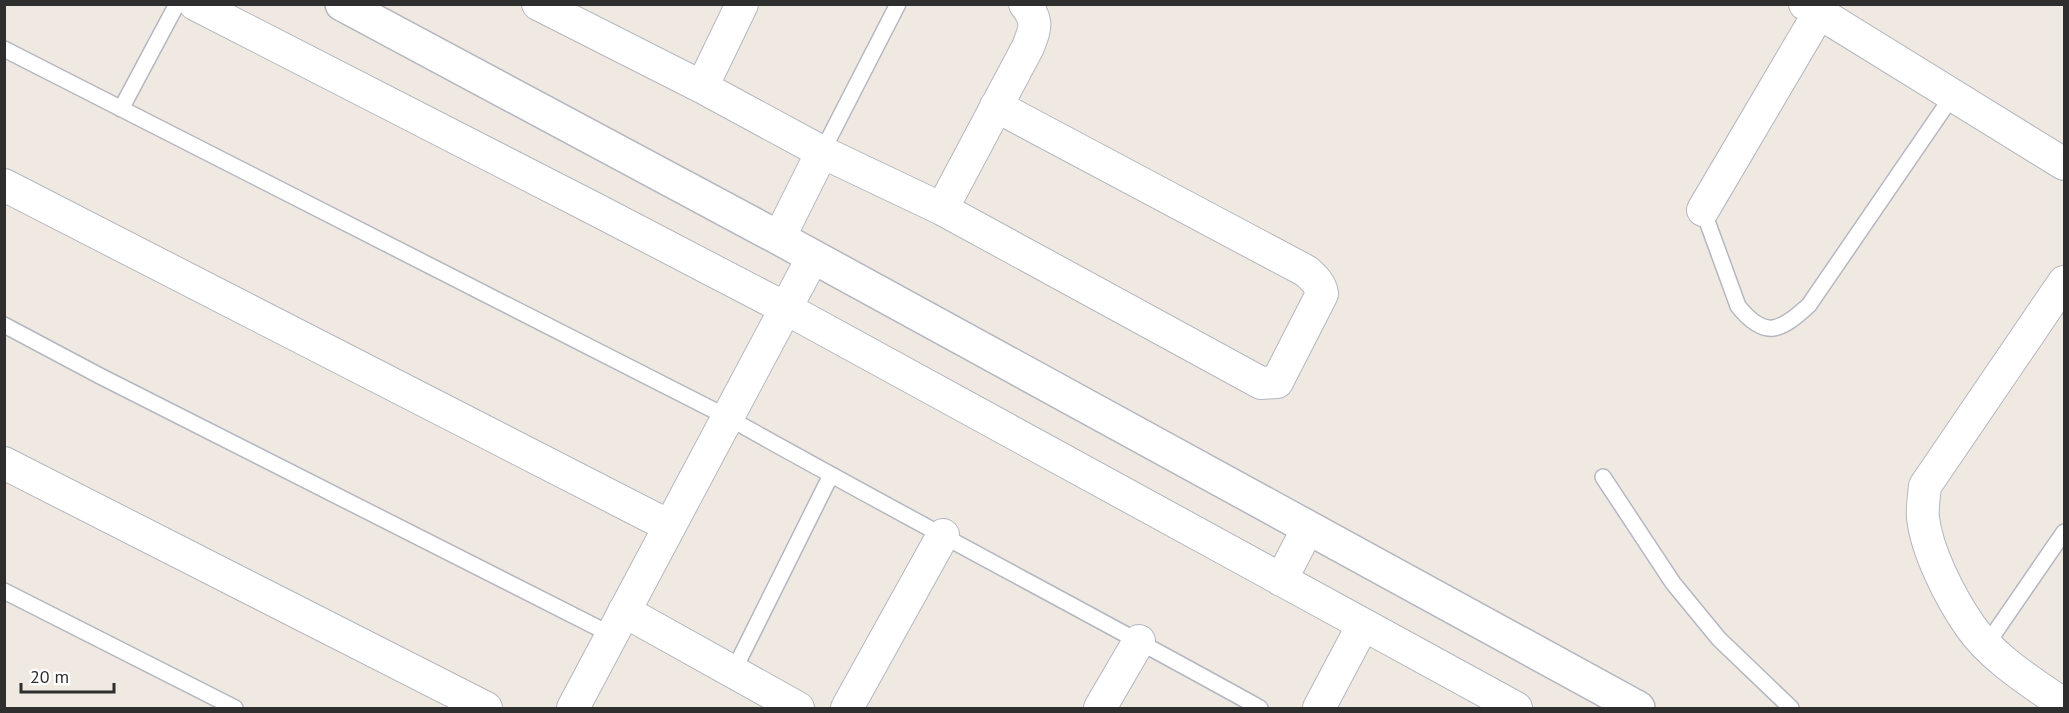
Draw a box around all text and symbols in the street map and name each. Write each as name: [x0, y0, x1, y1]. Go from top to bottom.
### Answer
scale bar: [21, 656, 114, 694]
text: 20 m: [30, 665, 69, 688]

